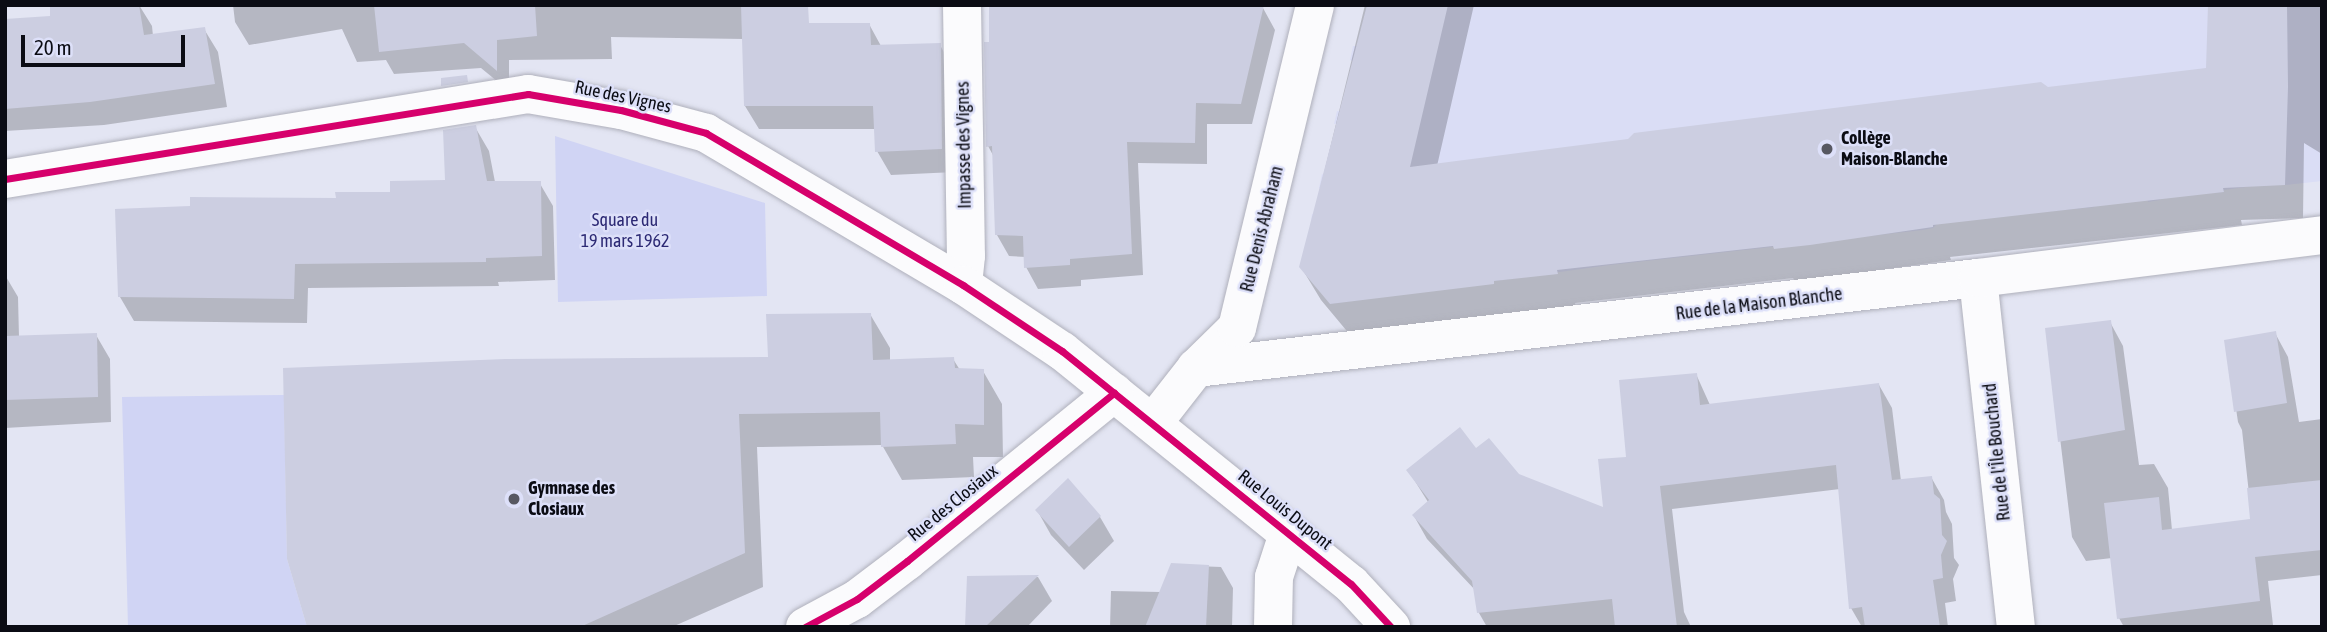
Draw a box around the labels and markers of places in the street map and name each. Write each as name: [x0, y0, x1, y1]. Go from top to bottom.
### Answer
place label: Collège Maison-Blanche: [1841, 128, 1948, 170]
marker: Collège Maison-Blanche: [1819, 141, 1835, 157]
place label: Gymnase des Closiaux: [528, 478, 615, 520]
marker: Gymnase des Closiaux: [506, 491, 522, 507]

